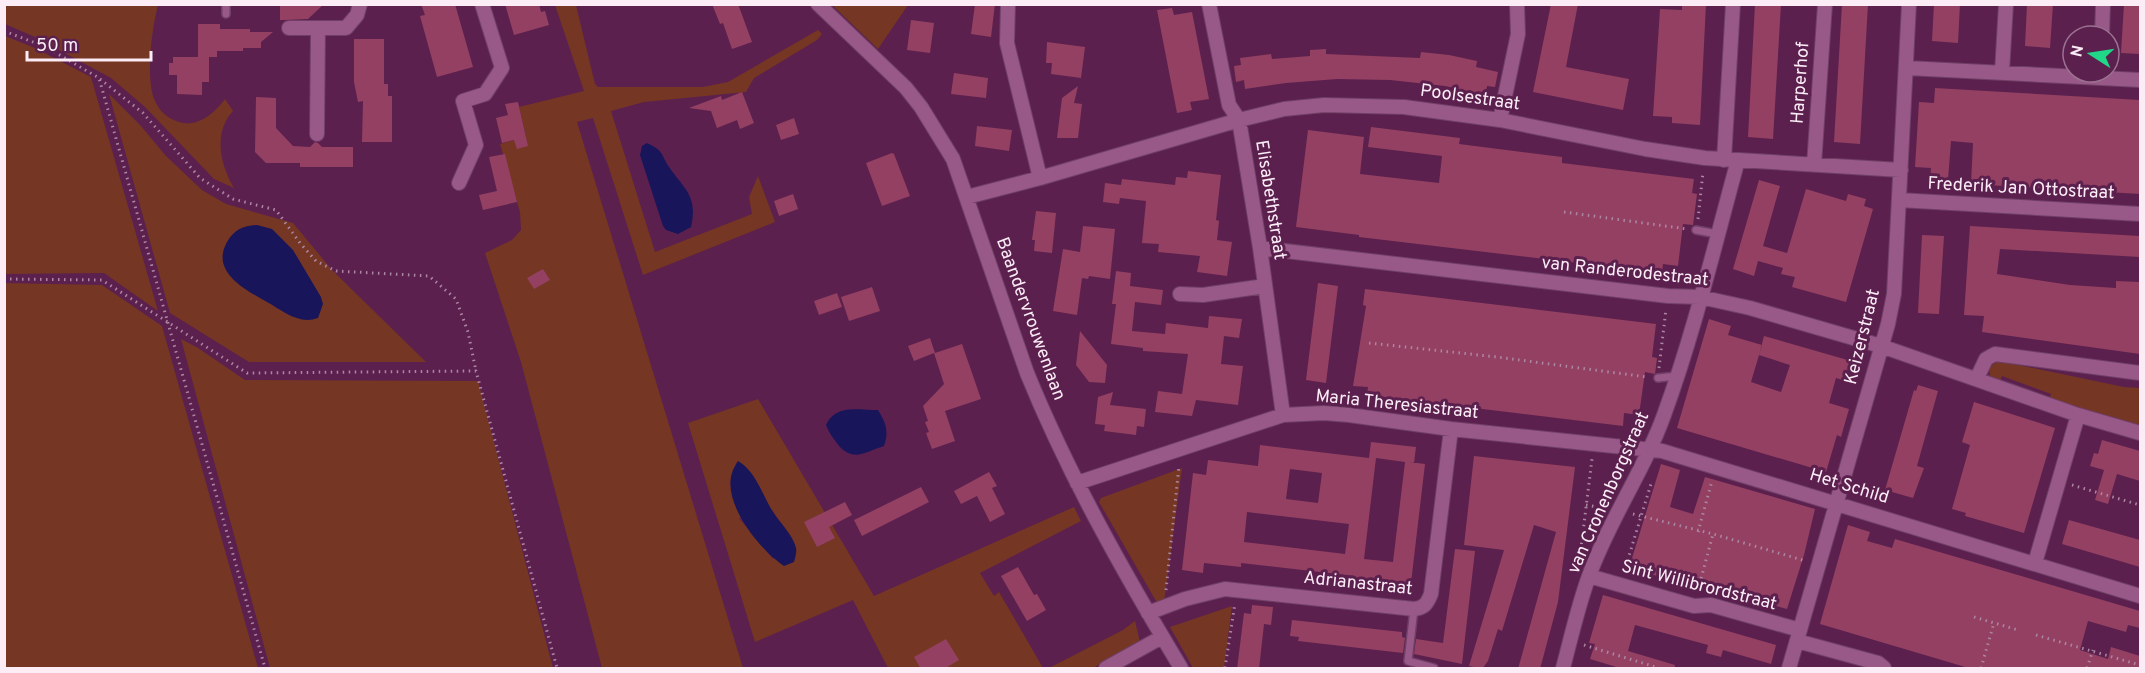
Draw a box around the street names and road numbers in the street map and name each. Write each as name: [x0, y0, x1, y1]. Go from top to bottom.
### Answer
street label: Harperhof: [1787, 41, 1815, 125]
street label: Poolsestraat: [1418, 80, 1522, 116]
street label: Elisabethstraat: [1249, 139, 1291, 261]
street label: Frederik Jan Ottostraat: [1927, 173, 2115, 205]
street label: Baandervrouwenlaan: [990, 234, 1070, 404]
street label: van Randerodestraat: [1540, 252, 1710, 292]
street label: Keizerstraat: [1840, 287, 1886, 387]
street label: Maria Theresiastraat: [1314, 385, 1480, 425]
street label: van Cronenborgstraat: [1563, 408, 1655, 578]
street label: Het Schild: [1806, 464, 1892, 510]
street label: Sint Willibrordstraat: [1619, 556, 1779, 616]
street label: Adrianastraat: [1302, 567, 1414, 601]

